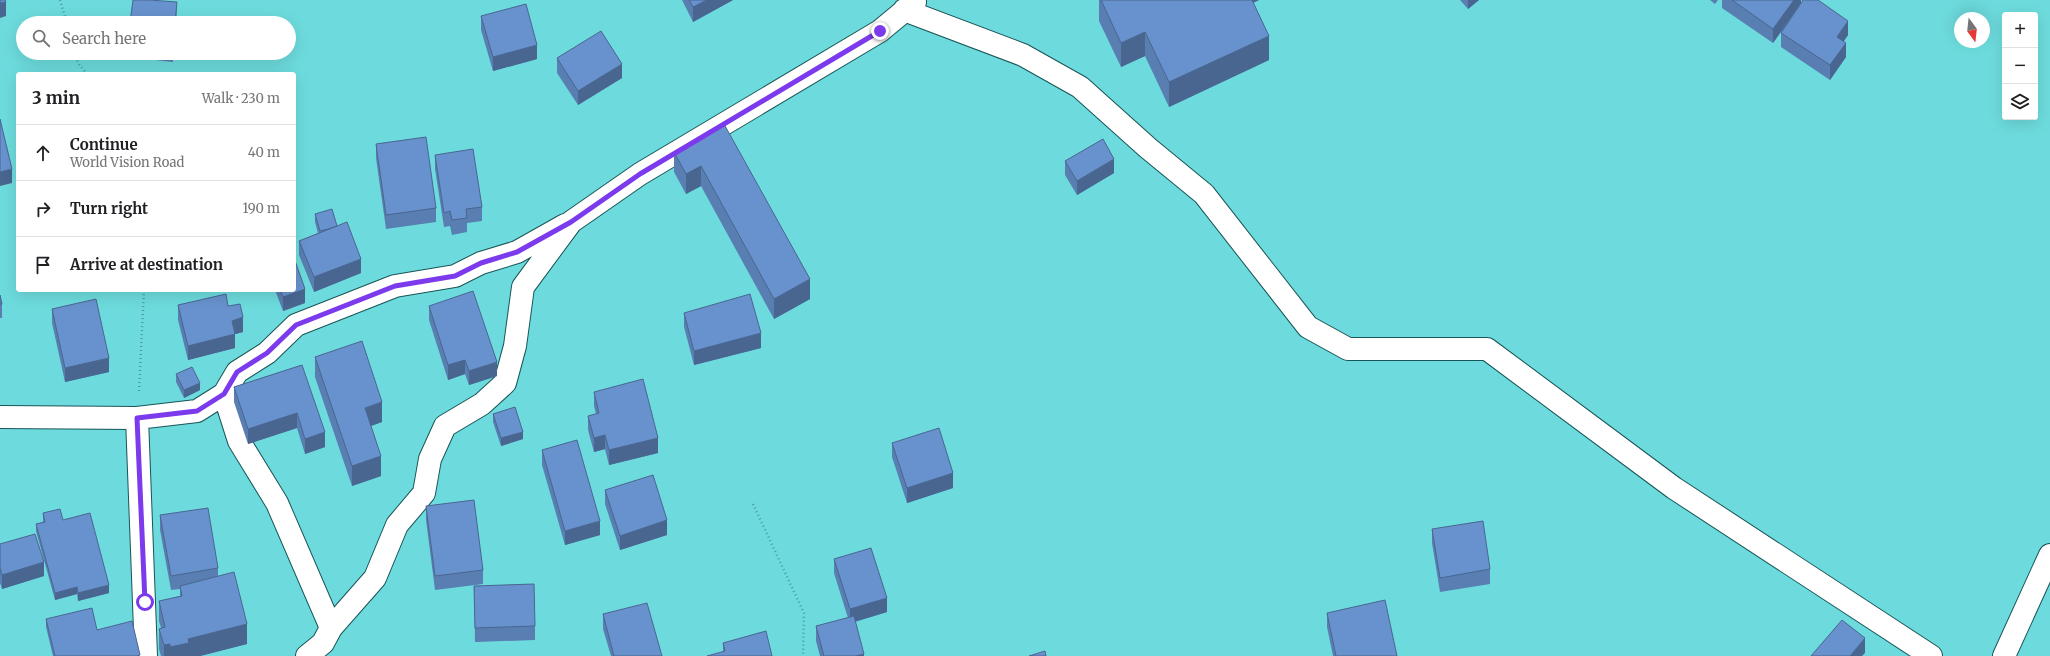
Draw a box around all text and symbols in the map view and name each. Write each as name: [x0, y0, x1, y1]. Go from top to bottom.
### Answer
north arrow: [1954, 12, 1990, 48]
map controls: [2002, 12, 2038, 120]
button: +: [2002, 12, 2038, 48]
search box: [16, 16, 296, 60]
route end: [871, 22, 889, 40]
icon: search: [30, 27, 52, 49]
text: Search here: [62, 29, 146, 48]
button: −: [2002, 48, 2038, 84]
button: layers: [2002, 84, 2038, 120]
text: 3 min: [32, 87, 80, 109]
text: Walk · 230 m: [202, 90, 280, 107]
text: Continue: [70, 135, 138, 154]
icon: ahead: [32, 142, 54, 164]
text: 40 m: [248, 144, 280, 161]
text: World Vision Road: [70, 154, 184, 171]
icon: right: [32, 198, 54, 220]
text: Turn right: [70, 199, 148, 218]
text: 190 m: [243, 200, 280, 217]
icon: arrive: [32, 254, 54, 276]
text: Arrive at destination: [70, 255, 223, 274]
route start: [136, 593, 154, 611]

